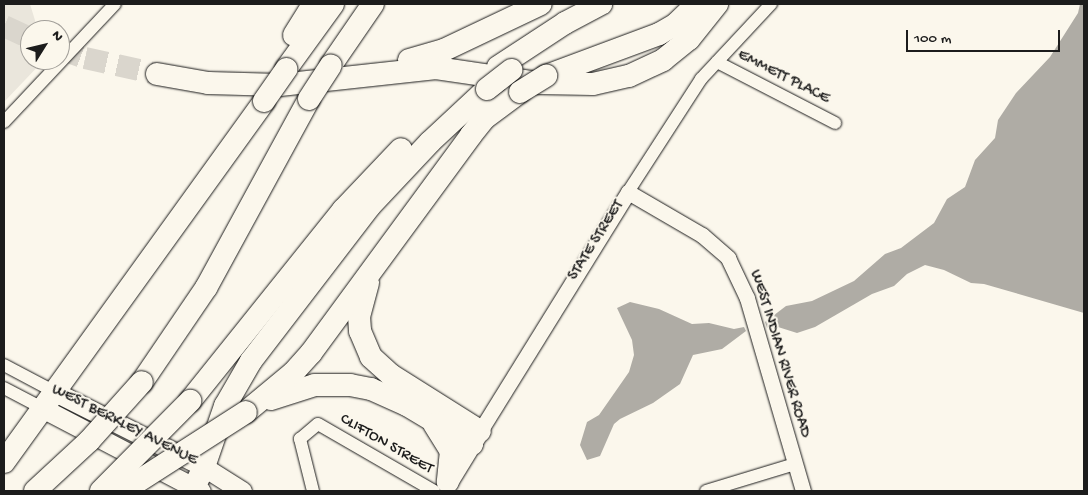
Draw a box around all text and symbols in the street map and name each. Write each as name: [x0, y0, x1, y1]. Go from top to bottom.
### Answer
north arrow: [20, 20, 70, 70]
scale bar: [908, 20, 1062, 52]
text: N: [47, 28, 66, 45]
text: 100 m: [914, 30, 951, 48]
street label: EMMETT PLACE: [734, 47, 832, 109]
street label: STATE STREET: [565, 197, 629, 285]
street label: WEST INDIAN RIVER ROAD: [744, 268, 814, 440]
street label: WEST BERKLEY AVENUE: [48, 381, 200, 471]
street label: CLIFTON STREET: [336, 411, 436, 479]

